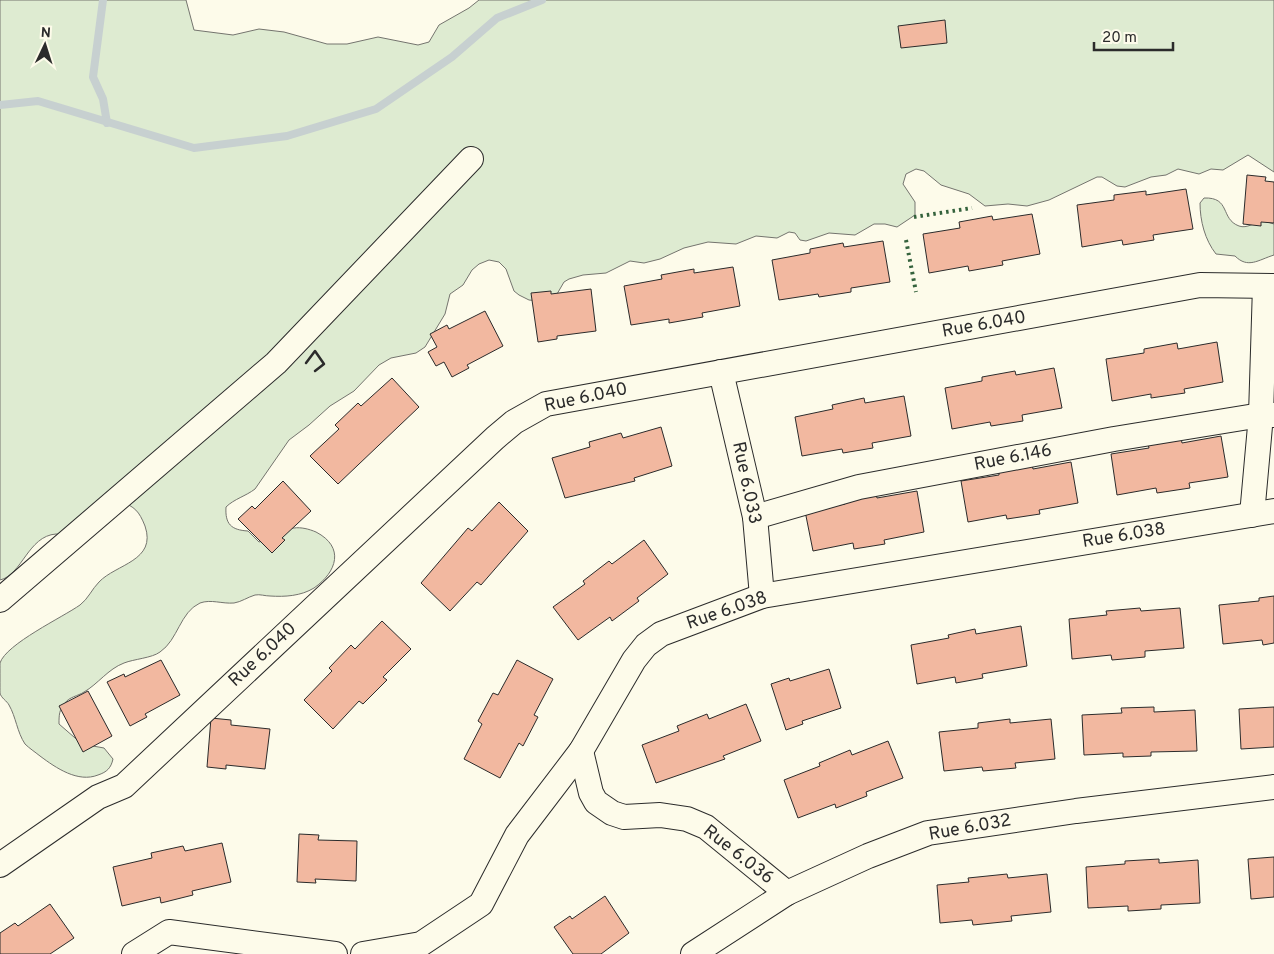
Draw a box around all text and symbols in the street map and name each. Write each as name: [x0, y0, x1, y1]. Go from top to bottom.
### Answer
north arrow: [20, 20, 70, 70]
scale bar: [1094, 20, 1173, 52]
text: N: [40, 25, 51, 42]
text: 20 m: [1102, 29, 1137, 48]
street label: Rue 6.040: [940, 306, 1028, 344]
street label: Rue 6.040: [542, 378, 630, 418]
street label: Rue 6.146: [972, 439, 1054, 477]
street label: Rue 6.033: [726, 440, 766, 526]
street label: Rue 6.038: [1081, 518, 1167, 554]
street label: Rue 6.038: [684, 586, 770, 636]
street label: Rue 6.040: [224, 618, 302, 692]
street label: Rue 6.032: [927, 809, 1013, 847]
street label: Rue 6.036: [698, 820, 778, 890]

